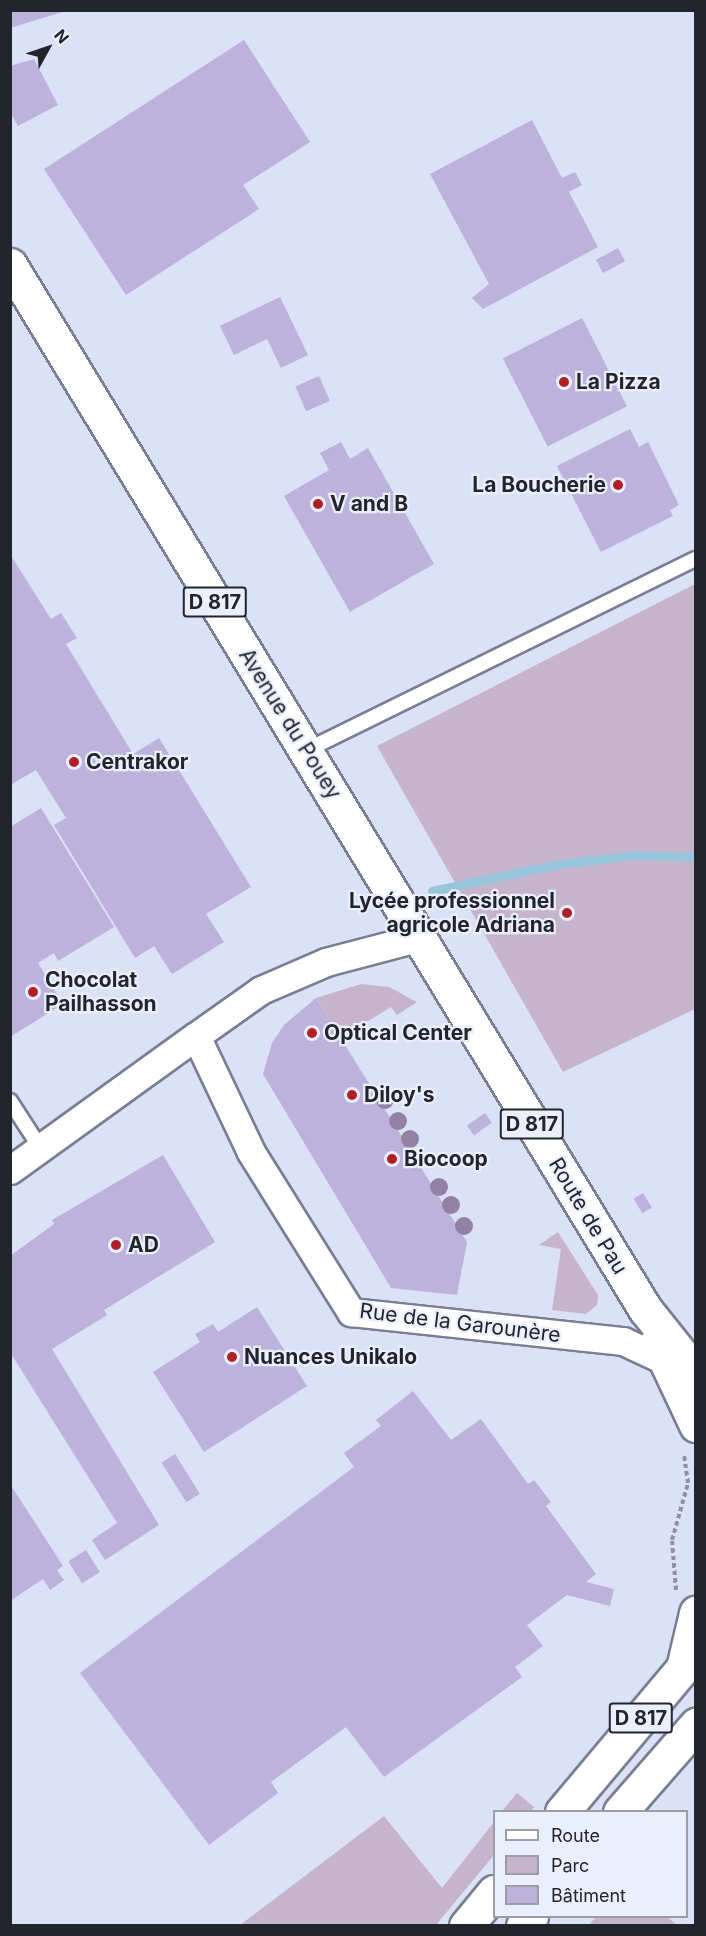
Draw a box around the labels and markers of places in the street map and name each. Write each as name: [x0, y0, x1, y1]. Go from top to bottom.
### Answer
place label: La Pizza: [576, 369, 661, 395]
marker: La Pizza: [557, 375, 571, 389]
place label: La Boucherie: [472, 472, 606, 498]
marker: La Boucherie: [611, 478, 625, 492]
place label: V and B: [330, 491, 408, 517]
marker: V and B: [311, 497, 325, 511]
place label: Centrakor: [86, 749, 188, 775]
marker: Centrakor: [67, 755, 81, 769]
place label: Lycée professionnel agricole Adriana: [349, 888, 555, 938]
marker: Lycée professionnel agricole Adriana: [560, 906, 574, 920]
place label: Chocolat Pailhasson: [45, 967, 157, 1017]
marker: Chocolat Pailhasson: [26, 985, 40, 999]
place label: Optical Center: [324, 1020, 472, 1046]
marker: Optical Center: [305, 1026, 319, 1040]
place label: Diloy's: [364, 1082, 434, 1108]
marker: Diloy's: [345, 1088, 359, 1102]
place label: Biocoop: [404, 1146, 488, 1172]
marker: Biocoop: [385, 1152, 399, 1166]
place label: AD: [128, 1232, 159, 1258]
marker: AD: [109, 1238, 123, 1252]
place label: Nuances Unikalo: [244, 1344, 417, 1370]
marker: Nuances Unikalo: [225, 1350, 239, 1364]

